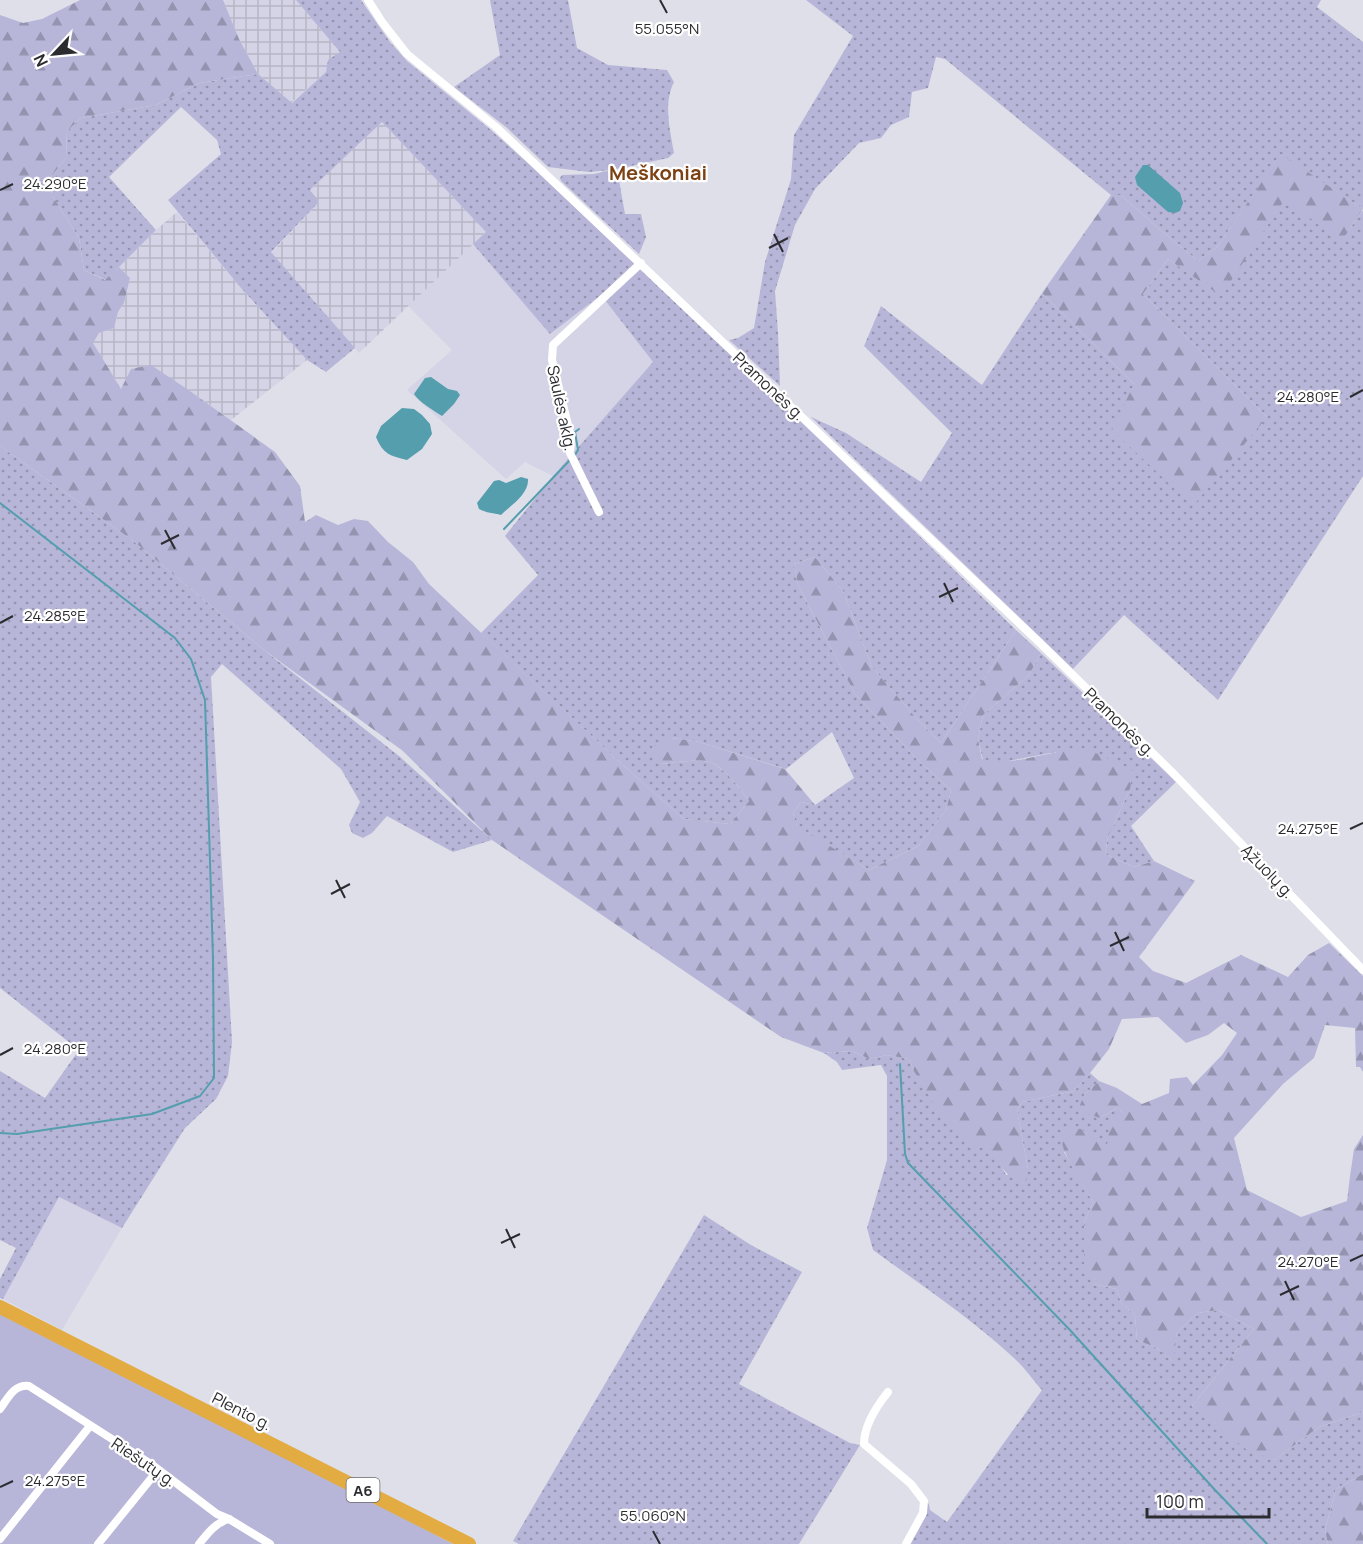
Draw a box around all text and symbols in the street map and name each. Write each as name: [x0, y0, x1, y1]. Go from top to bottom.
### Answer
text: 55.055°N: [635, 18, 699, 39]
north arrow: [24, 24, 84, 84]
text: N: [28, 51, 53, 71]
district label: Meškoniai: [609, 159, 707, 186]
text: 24.290°E: [24, 173, 86, 194]
street label: Pramonės g.: [728, 347, 810, 425]
street label: Saulės aklg.: [542, 363, 582, 453]
text: 24.280°E: [1277, 386, 1339, 407]
text: 24.285°E: [24, 605, 86, 626]
street label: Pramonės g.: [1080, 682, 1160, 762]
text: 24.275°E: [1278, 818, 1338, 839]
street label: Ąžuolų g.: [1237, 839, 1299, 903]
text: 24.280°E: [24, 1038, 86, 1059]
text: 24.270°E: [1277, 1251, 1339, 1272]
street label: Plento g.: [208, 1387, 276, 1435]
street label: Riešutų g.: [107, 1432, 181, 1492]
text: 24.275°E: [25, 1470, 85, 1491]
road number: A6: [346, 1478, 380, 1502]
scale bar: [1147, 1481, 1268, 1519]
text: 100 m: [1156, 1489, 1204, 1513]
text: 55.060°N: [620, 1505, 686, 1526]

